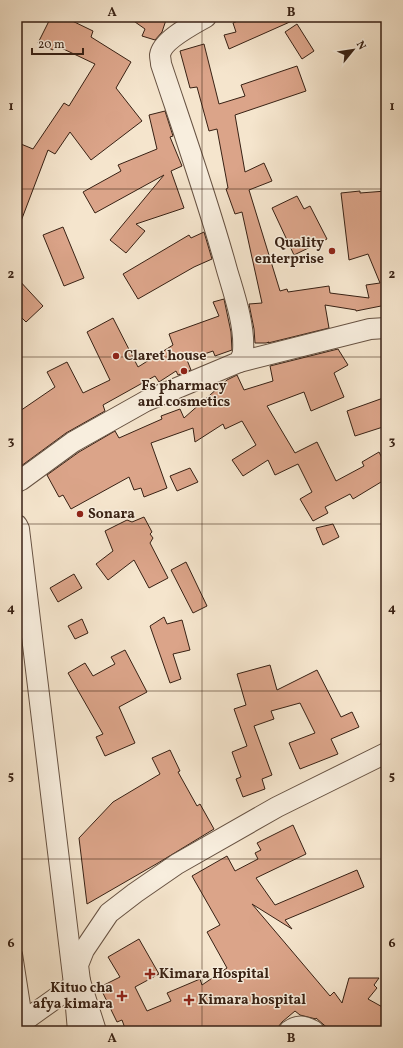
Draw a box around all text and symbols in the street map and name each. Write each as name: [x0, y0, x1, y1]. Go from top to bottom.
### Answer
text: A: [107, 4, 117, 22]
text: B: [287, 4, 296, 22]
scale bar: [32, 30, 83, 56]
north arrow: [333, 30, 373, 70]
text: 20 m: [38, 37, 65, 53]
text: N: [352, 39, 369, 53]
text: 1: [8, 98, 14, 116]
text: 1: [389, 98, 395, 116]
place label: Quality enterprise: [255, 234, 324, 269]
marker: Quality enterprise: [327, 246, 337, 256]
text: 2: [8, 266, 15, 284]
text: 2: [389, 266, 396, 284]
place label: Claret house: [124, 347, 206, 366]
marker: Claret house: [111, 351, 121, 361]
marker: Fs pharmacy and cosmetics: [179, 366, 189, 376]
place label: Fs pharmacy and cosmetics: [138, 377, 230, 412]
text: 3: [8, 433, 15, 451]
text: 3: [389, 433, 396, 451]
place label: Sonara: [88, 505, 135, 524]
marker: Sonara: [75, 509, 85, 519]
text: 4: [7, 600, 15, 618]
text: 4: [388, 600, 396, 618]
text: 5: [8, 768, 14, 786]
text: 5: [389, 768, 395, 786]
text: 6: [7, 935, 15, 953]
text: 6: [388, 935, 396, 953]
place label: Kimara Hospital: [159, 965, 269, 984]
marker: Kimara Hospital: [144, 968, 156, 980]
place label: Kituo cha afya kimara: [33, 979, 113, 1014]
marker: Kituo cha afya kimara: [116, 990, 128, 1002]
place label: Kimara hospital: [198, 991, 306, 1010]
marker: Kimara hospital: [183, 994, 195, 1006]
text: A: [107, 1030, 117, 1048]
text: B: [287, 1030, 296, 1048]

